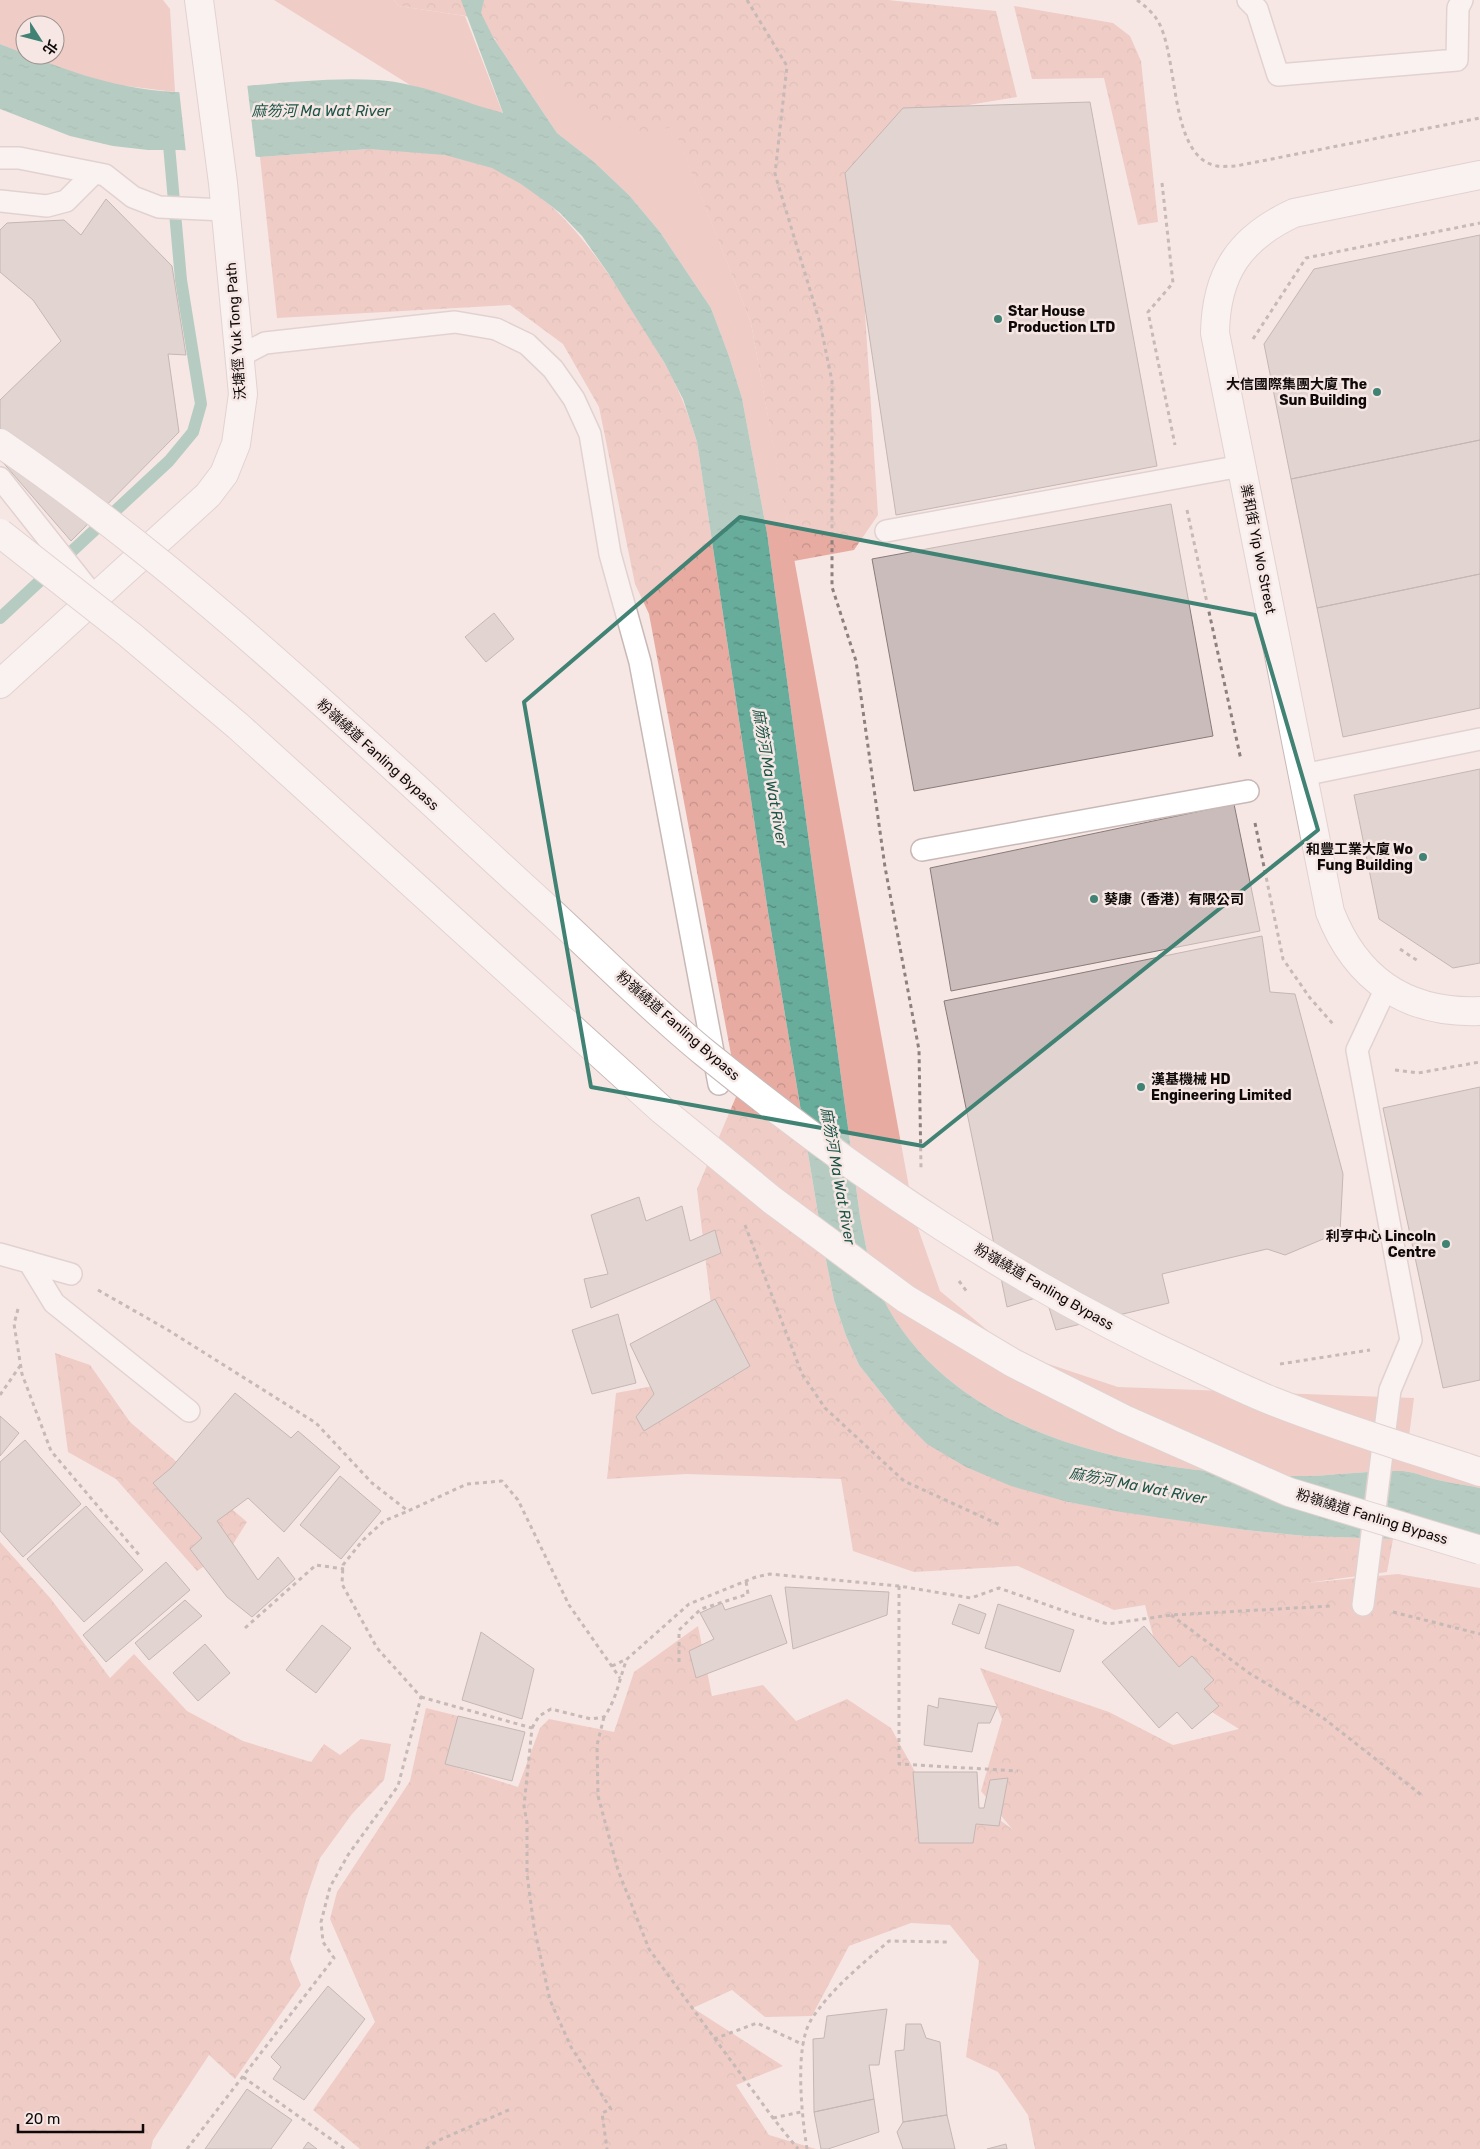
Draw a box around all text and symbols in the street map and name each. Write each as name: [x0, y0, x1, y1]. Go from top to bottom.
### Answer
north arrow: [15, 15, 65, 65]
text: 北: [39, 37, 61, 58]
water label: 麻笏河 Ma Wat River: [252, 102, 392, 120]
street label: 沃塘徑 Yuk Tong Path: [223, 262, 249, 400]
place label: Star House Production LTD: [1008, 303, 1115, 336]
marker: Star House Production LTD: [992, 313, 1004, 325]
place label: 大信國際集團大廈 The Sun Building: [1226, 376, 1367, 409]
marker: 大信國際集團大廈 The Sun Building: [1371, 386, 1383, 398]
street label: 業和街 Yip Wo Street: [1237, 483, 1279, 616]
street label: 粉嶺繞道 Fanling Bypass: [314, 696, 442, 814]
water label: 麻笏河 Ma Wat River: [749, 707, 791, 848]
place label: 和豐工業大廈 Wo Fung Building: [1306, 841, 1413, 874]
marker: 和豐工業大廈 Wo Fung Building: [1417, 851, 1429, 863]
place label: 葵康（香港）有限公司: [1104, 891, 1244, 908]
marker: 葵康（香港）有限公司: [1088, 893, 1100, 905]
street label: 粉嶺繞道 Fanling Bypass: [613, 968, 743, 1084]
place label: 漢基機械 HD Engineering Limited: [1151, 1071, 1292, 1104]
marker: 漢基機械 HD Engineering Limited: [1135, 1081, 1147, 1093]
water label: 麻笏河 Ma Wat River: [817, 1106, 859, 1247]
place label: 利亨中心 Lincoln Centre: [1326, 1228, 1436, 1261]
marker: 利亨中心 Lincoln Centre: [1440, 1238, 1452, 1250]
street label: 粉嶺繞道 Fanling Bypass: [971, 1240, 1117, 1334]
water label: 麻笏河 Ma Wat River: [1068, 1464, 1209, 1508]
street label: 粉嶺繞道 Fanling Bypass: [1294, 1486, 1450, 1548]
scale bar: [18, 2102, 142, 2134]
text: 20 m: [25, 2110, 60, 2128]

